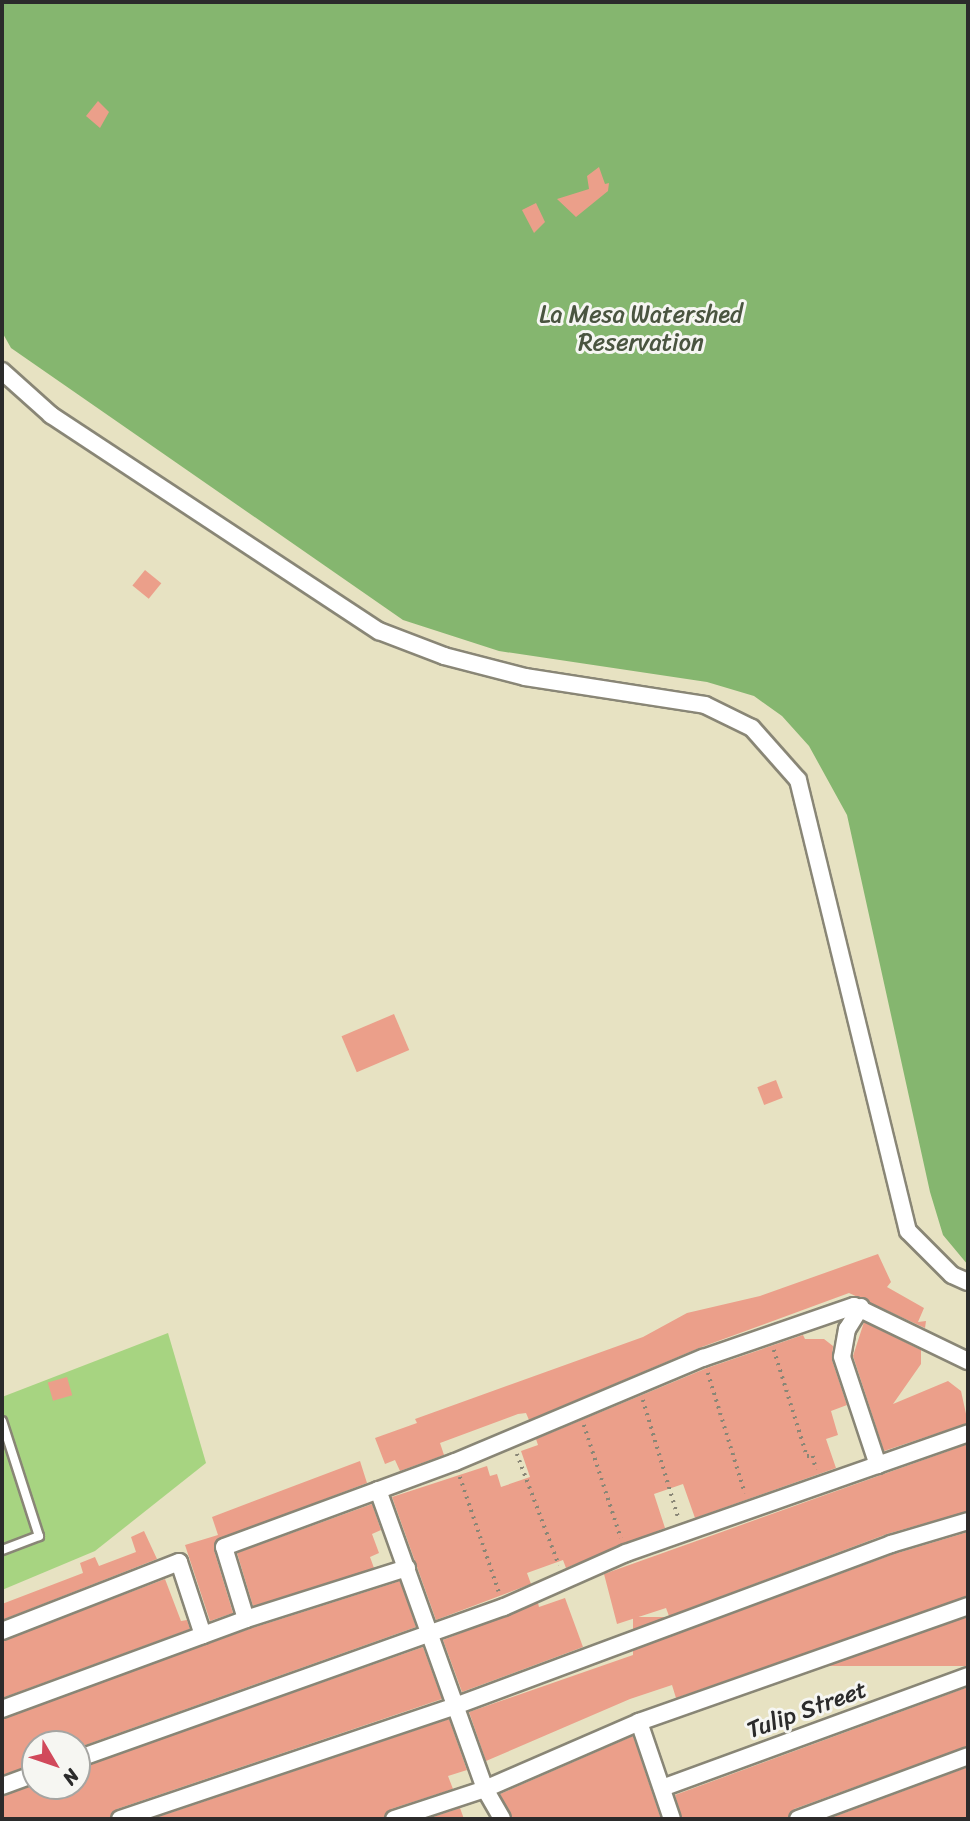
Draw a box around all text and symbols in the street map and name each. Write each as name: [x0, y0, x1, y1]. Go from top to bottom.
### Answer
park label: La Mesa Watershed Reservation: [541, 301, 741, 357]
street label: Tulip Street: [743, 1675, 871, 1745]
north arrow: [21, 1730, 91, 1800]
text: N: [54, 1762, 88, 1793]

